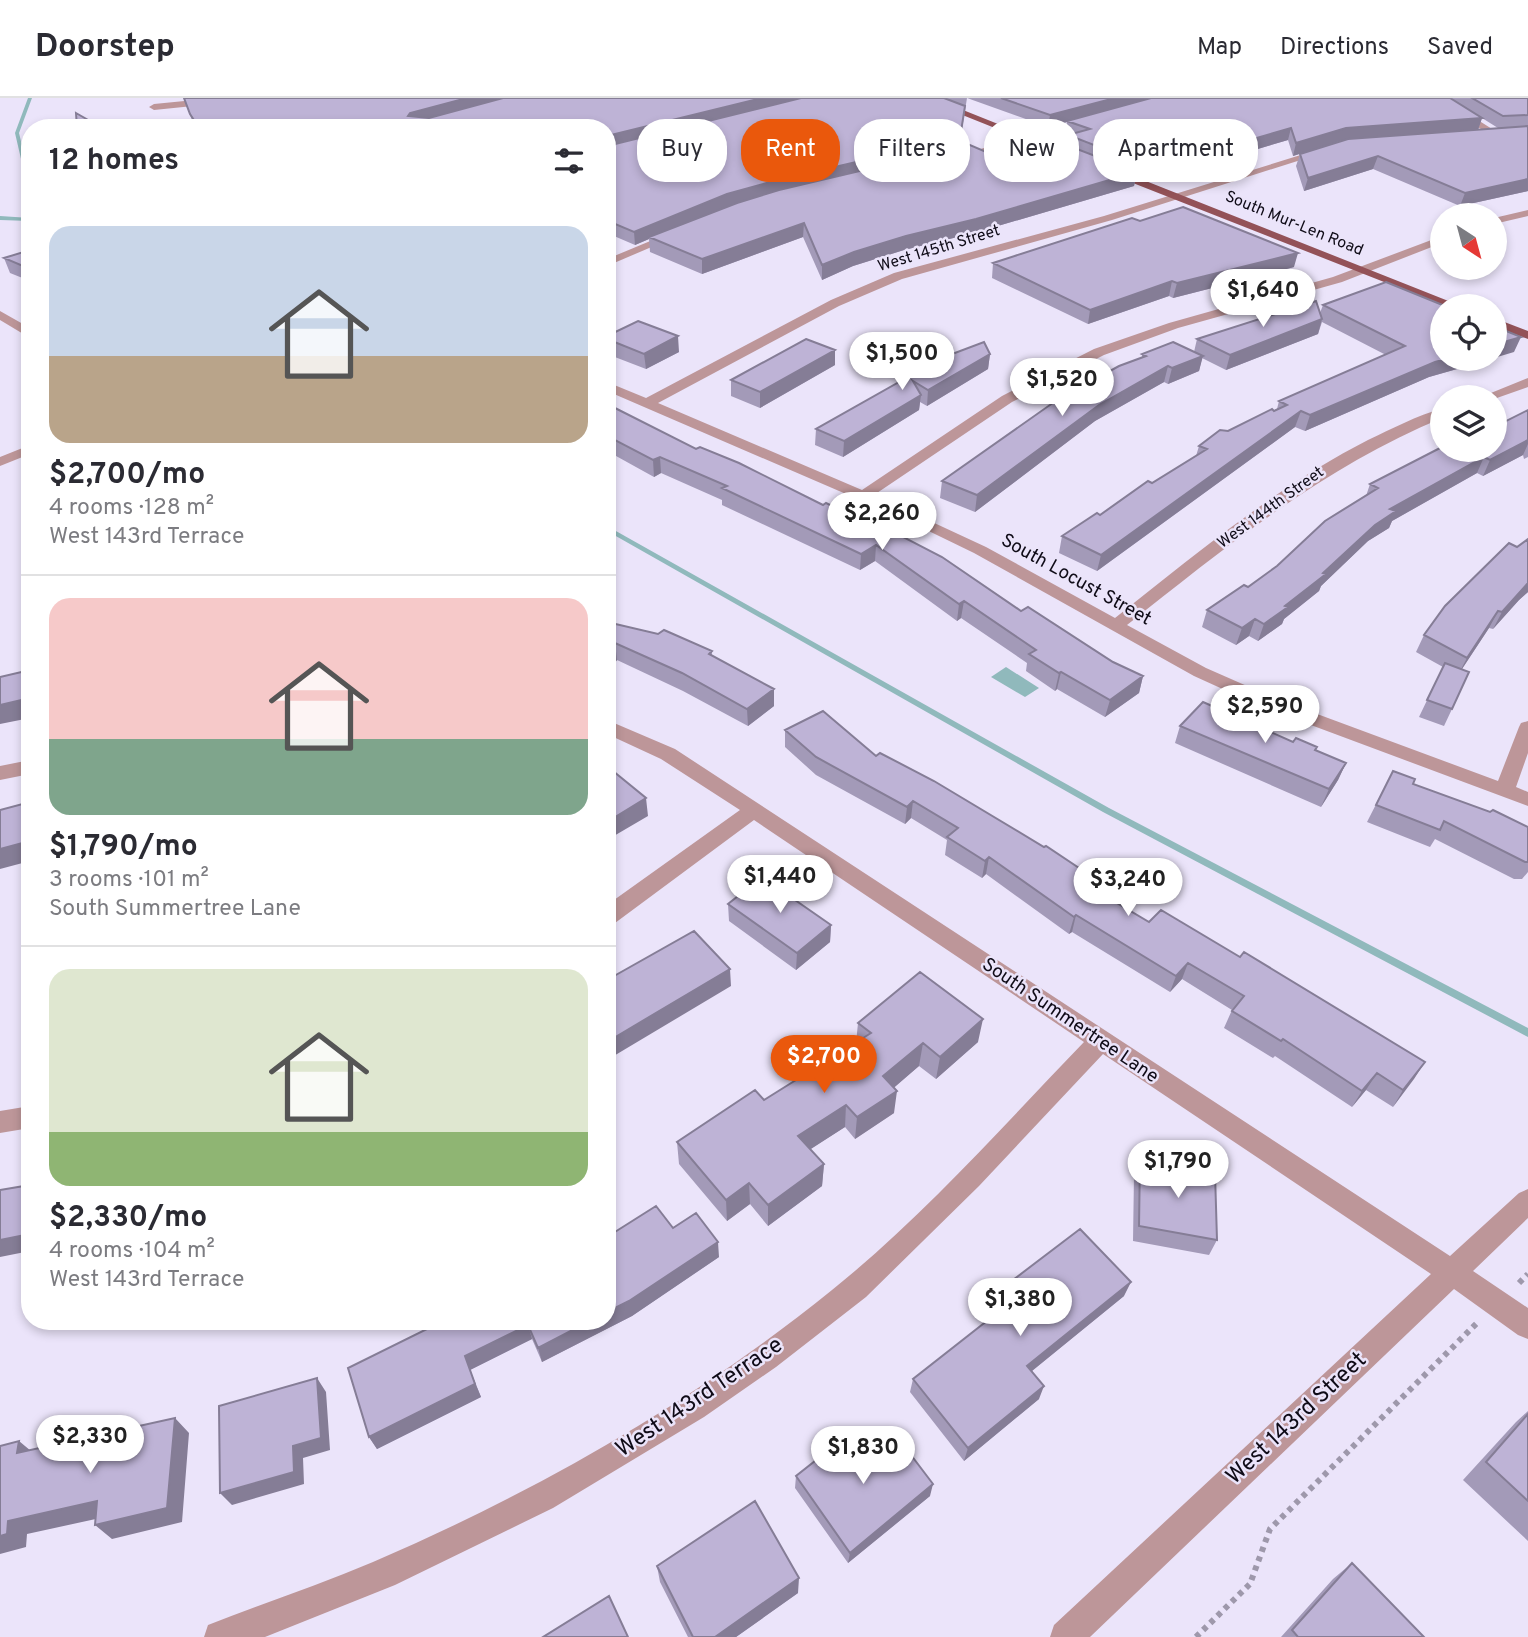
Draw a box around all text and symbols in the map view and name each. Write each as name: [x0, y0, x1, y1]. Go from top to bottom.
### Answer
text: Doorstep: [35, 27, 175, 69]
text: Map: [1197, 33, 1242, 63]
text: Directions: [1280, 33, 1389, 63]
text: Saved: [1427, 33, 1493, 63]
chip: Buy: [637, 119, 727, 182]
chip: Rent: [741, 119, 840, 182]
chip: Filters: [854, 119, 970, 182]
chip: New: [984, 119, 1079, 182]
chip: Apartment: [1093, 119, 1258, 182]
icon: filters: [550, 142, 588, 180]
text: 12 homes: [49, 143, 179, 180]
street label: South Mur-Len Road: [1222, 187, 1366, 261]
north arrow: [1430, 203, 1507, 280]
map controls: [1430, 203, 1507, 462]
street label: West 145th Street: [875, 221, 1003, 277]
pin: $1,640: [1206, 270, 1320, 329]
icon: home: [256, 271, 382, 397]
text: $1,640: [1226, 277, 1300, 306]
button: locate: [1430, 294, 1507, 371]
pin: $1,500: [845, 332, 959, 392]
text: $1,500: [865, 340, 939, 369]
pin: $1,520: [1005, 358, 1119, 418]
text: $1,520: [1026, 366, 1098, 395]
button: layers: [1430, 385, 1507, 462]
text: $2,700/mo: [49, 457, 205, 494]
street label: West 144th Street: [1214, 463, 1328, 553]
pin: $2,260: [825, 492, 939, 552]
text: 4 rooms · 128 m²: [49, 494, 214, 523]
text: $2,260: [844, 500, 921, 529]
text: West 143rd Terrace: [49, 523, 244, 552]
street label: South Locust Street: [996, 529, 1156, 631]
icon: home: [256, 643, 382, 769]
pin: $2,590: [1208, 686, 1322, 745]
text: $2,590: [1226, 693, 1304, 722]
text: $1,790/mo: [49, 829, 198, 866]
pin: $1,440: [723, 856, 837, 915]
pin: $3,240: [1071, 858, 1185, 918]
text: $1,440: [743, 863, 817, 892]
text: 3 rooms · 101 m²: [49, 866, 209, 895]
text: $3,240: [1090, 866, 1166, 895]
text: South Summertree Lane: [49, 895, 301, 924]
street label: South Summertree Lane: [977, 953, 1163, 1089]
icon: home: [256, 1014, 382, 1140]
pin: $2,700: [767, 1035, 881, 1095]
text: $2,700: [787, 1043, 861, 1072]
pin: $1,790: [1121, 1140, 1235, 1200]
text: $1,790: [1144, 1148, 1212, 1177]
text: $2,330/mo: [49, 1200, 207, 1237]
text: 4 rooms · 104 m²: [49, 1237, 215, 1266]
text: West 143rd Terrace: [49, 1266, 244, 1295]
pin: $1,380: [963, 1278, 1077, 1338]
text: $1,380: [984, 1286, 1056, 1315]
street label: West 143rd Terrace: [611, 1331, 789, 1465]
street label: West 143rd Street: [1221, 1346, 1373, 1492]
pin: $2,330: [33, 1416, 147, 1475]
text: $2,330: [52, 1423, 128, 1452]
pin: $1,830: [806, 1426, 920, 1486]
text: $1,830: [827, 1434, 899, 1463]

